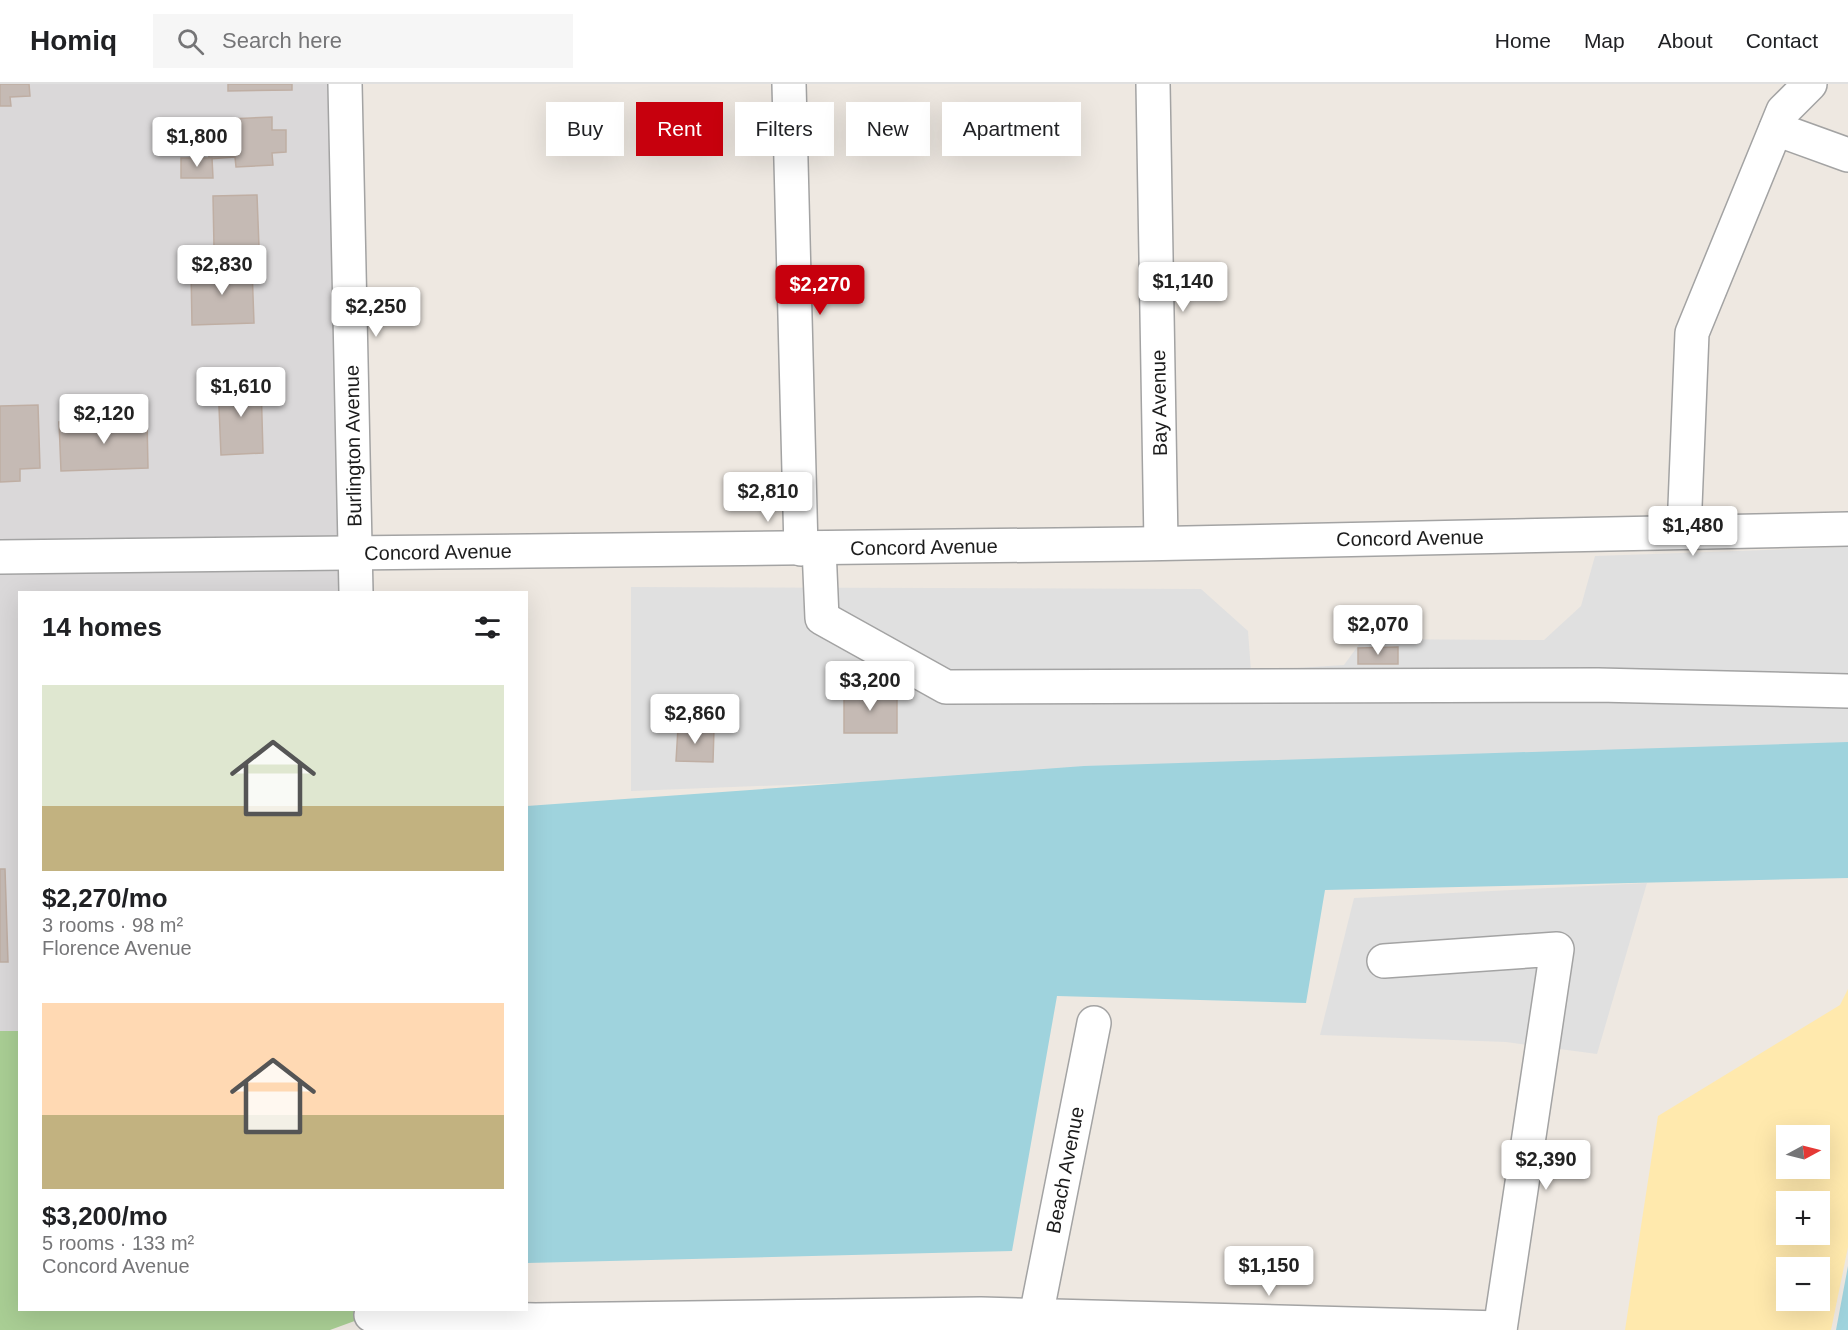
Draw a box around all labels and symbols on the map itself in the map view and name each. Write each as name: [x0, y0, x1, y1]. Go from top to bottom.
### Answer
pin: $1,800: [148, 117, 246, 168]
pin: $2,830: [173, 245, 271, 296]
pin: $1,140: [1134, 262, 1232, 313]
pin: $2,270: [771, 265, 869, 316]
pin: $2,250: [327, 287, 425, 338]
street label: Bay Avenue: [1147, 350, 1171, 456]
street label: Burlington Avenue: [341, 365, 365, 527]
pin: $1,610: [192, 367, 290, 418]
pin: $2,120: [55, 394, 153, 445]
pin: $2,810: [719, 472, 817, 523]
pin: $1,480: [1644, 506, 1742, 557]
street label: Concord Avenue: [1336, 526, 1484, 550]
street label: Concord Avenue: [850, 535, 998, 559]
street label: Concord Avenue: [364, 540, 512, 564]
pin: $2,070: [1329, 605, 1427, 656]
pin: $3,200: [821, 661, 919, 712]
pin: $2,860: [646, 694, 744, 745]
street label: Beach Avenue: [1042, 1105, 1088, 1235]
north arrow: [1776, 1125, 1830, 1179]
pin: $2,390: [1497, 1140, 1595, 1191]
pin: $1,150: [1220, 1246, 1318, 1297]

